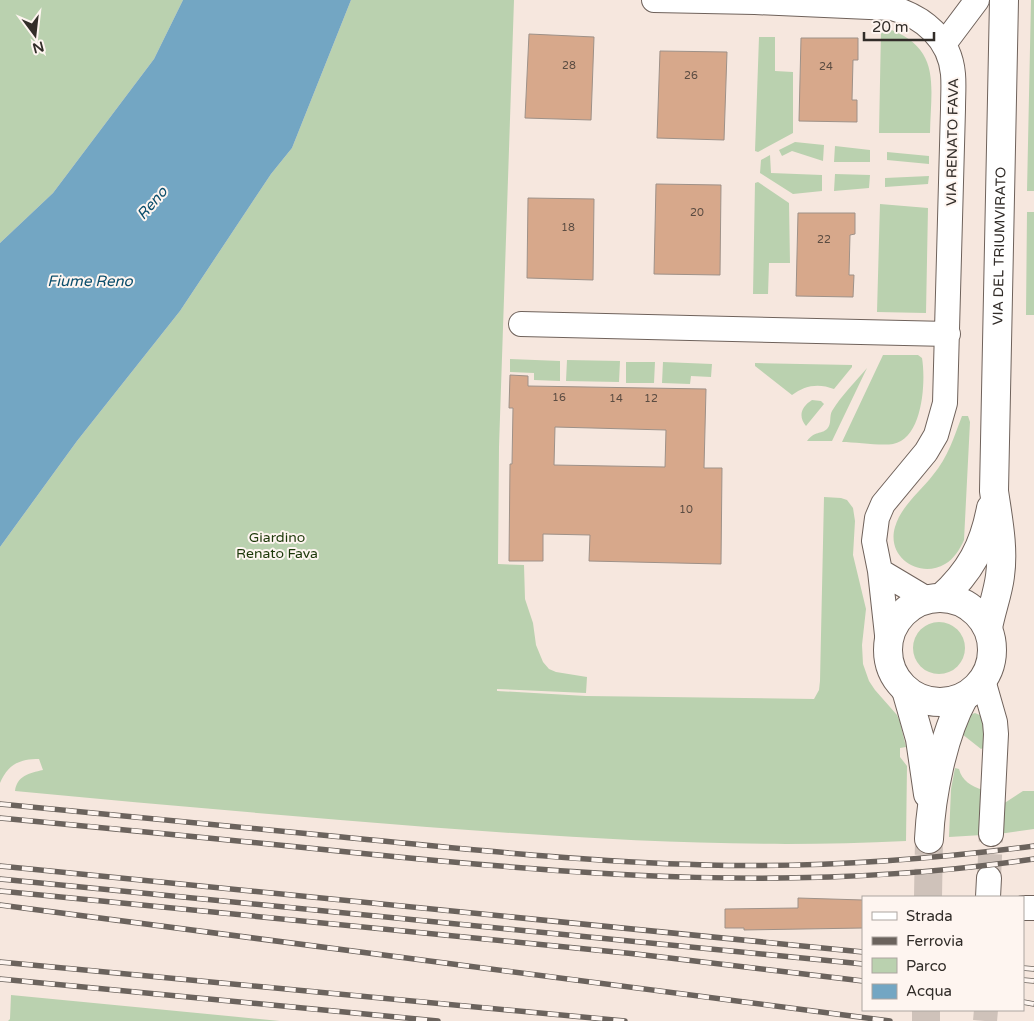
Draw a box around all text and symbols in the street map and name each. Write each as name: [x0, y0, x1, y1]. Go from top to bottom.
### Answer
north arrow: [10, 10, 60, 60]
scale bar: [864, 10, 934, 42]
text: 20 m: [872, 18, 909, 36]
text: N: [31, 37, 46, 57]
house number: 28: [562, 59, 576, 72]
house number: 24: [819, 60, 833, 73]
house number: 26: [684, 69, 698, 82]
street label: VIA RENATO FAVA: [943, 78, 962, 206]
street label: VIA DEL TRIUMVIRATO: [989, 167, 1010, 325]
water label: Reno: [133, 182, 172, 223]
house number: 20: [690, 206, 704, 219]
house number: 18: [561, 221, 575, 234]
house number: 22: [817, 233, 831, 246]
water label: Fiume Reno: [47, 272, 134, 290]
house number: 16: [552, 391, 566, 404]
house number: 14: [609, 392, 623, 405]
house number: 12: [644, 392, 658, 405]
house number: 10: [679, 503, 693, 516]
park label: Giardino Renato Fava: [236, 529, 318, 562]
legend: [862, 896, 1024, 1011]
text: Strada: [906, 907, 953, 925]
text: Ferrovia: [906, 932, 963, 950]
text: Parco: [906, 957, 947, 975]
text: Acqua: [906, 982, 952, 1000]

